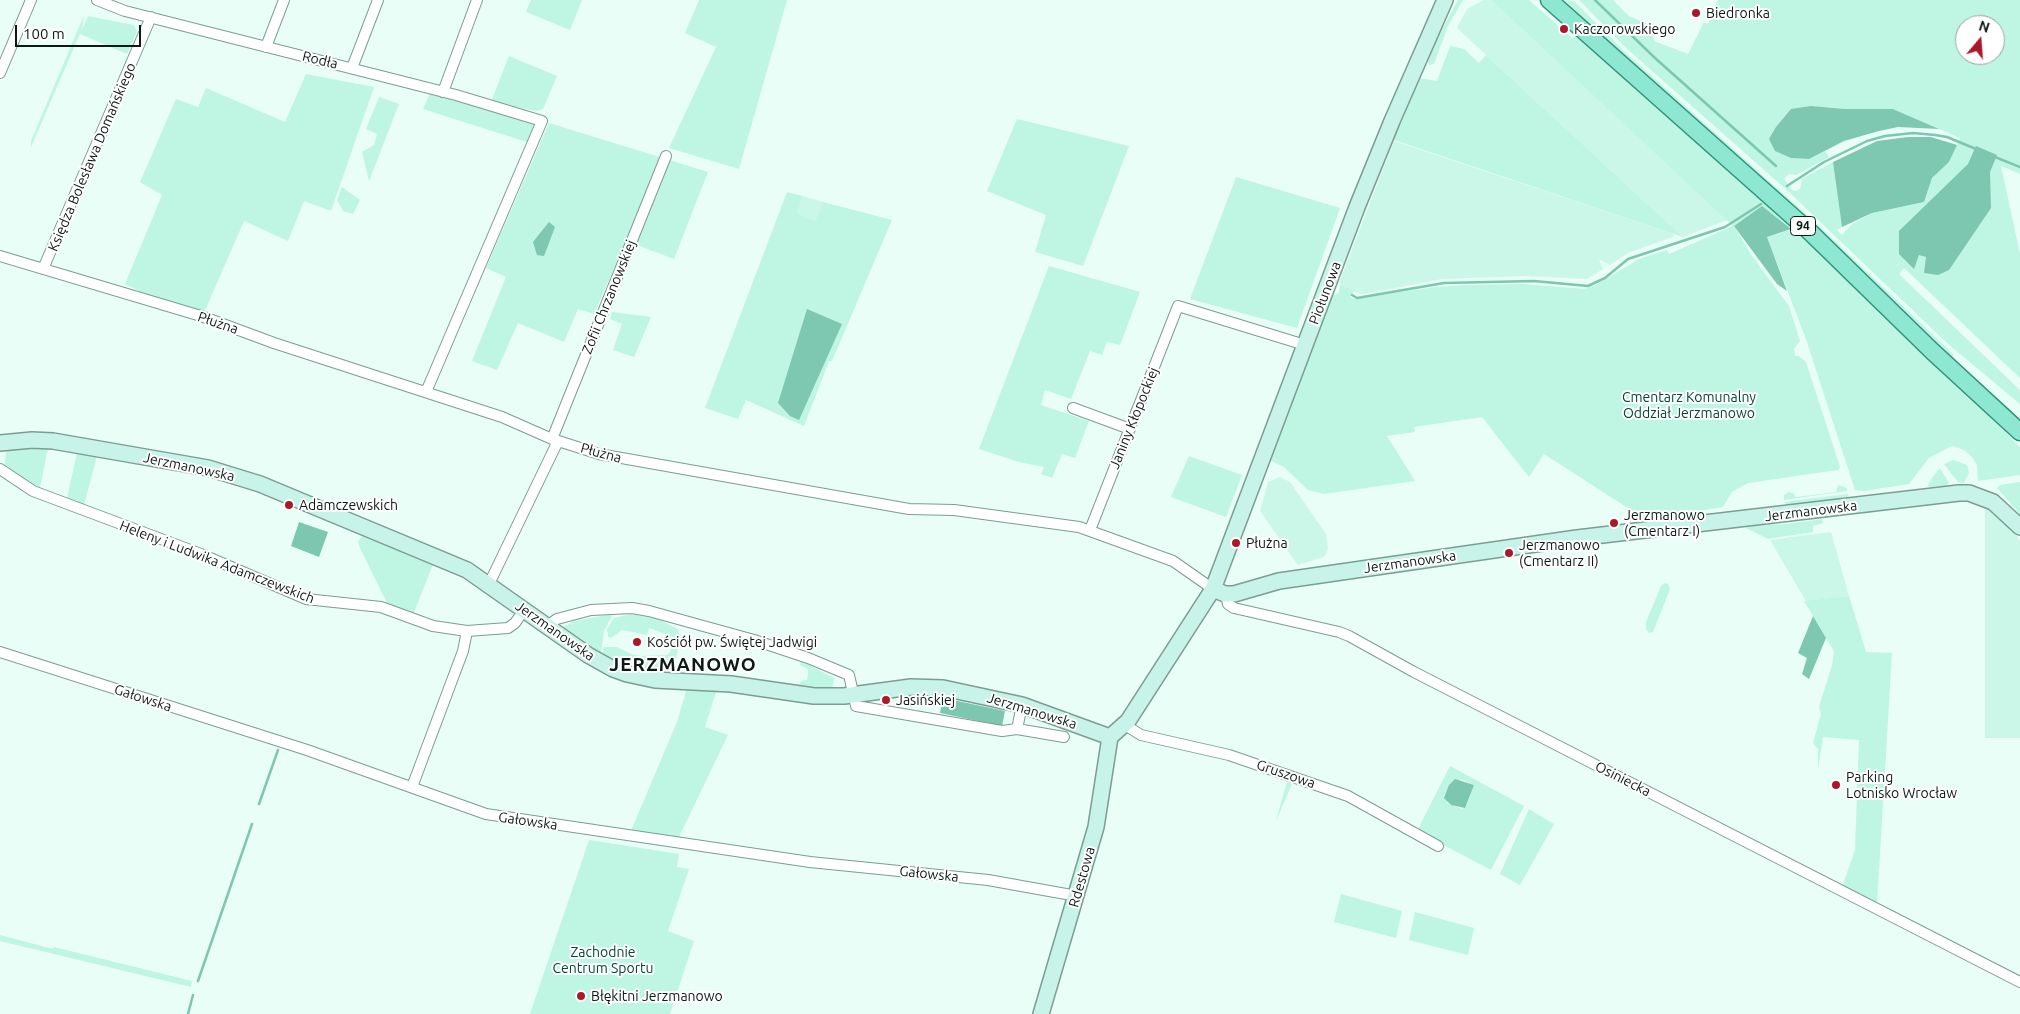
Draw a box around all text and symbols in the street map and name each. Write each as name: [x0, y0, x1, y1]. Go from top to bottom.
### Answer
place label: Biedronka: [1706, 5, 1770, 21]
marker: Biedronka: [1690, 7, 1702, 19]
scale bar: [18, 15, 144, 47]
north arrow: [1955, 15, 2005, 65]
text: N: [1977, 17, 1992, 36]
place label: Kaczorowskiego: [1574, 21, 1676, 37]
marker: Kaczorowskiego: [1558, 23, 1570, 35]
text: 100 m: [23, 25, 65, 42]
street label: Rodła: [300, 47, 340, 73]
street label: Księdza Bolesława Domańskiego: [45, 60, 139, 254]
road number: 94: [1790, 217, 1816, 236]
street label: Zofii Chrzanowskiej: [578, 238, 640, 356]
street label: Piołunowa: [1305, 259, 1345, 327]
street label: Płużna: [196, 308, 240, 338]
street label: Janiny Kłopockiej: [1106, 365, 1162, 471]
park label: Cmentarz Komunalny Oddział Jerzmanowo: [1622, 389, 1756, 422]
street label: Płużna: [579, 439, 623, 467]
street label: Jerzmanowska: [142, 449, 236, 485]
place label: Adamczewskich: [299, 497, 398, 513]
street label: Jerzmanowska: [1764, 497, 1858, 525]
marker: Adamczewskich: [283, 499, 295, 511]
place label: Jerzmanowo (Cmentarz I): [1624, 507, 1705, 540]
street label: Heleny i Ludwika Adamczewskich: [117, 517, 317, 607]
marker: Jerzmanowo (Cmentarz I): [1608, 517, 1620, 529]
place label: Płużna: [1246, 535, 1288, 551]
marker: Płużna: [1230, 537, 1242, 549]
place label: Jerzmanowo (Cmentarz II): [1519, 537, 1600, 570]
street label: Jerzmanowska: [1363, 547, 1457, 577]
marker: Jerzmanowo (Cmentarz II): [1503, 547, 1515, 559]
street label: Jerzmanowska: [512, 597, 598, 665]
place label: Kościół pw. Świętej Jadwigi: [647, 634, 817, 650]
marker: Kościół pw. Świętej Jadwigi: [631, 636, 643, 648]
district label: JERZMANOWO: [608, 654, 758, 676]
street label: Gałowska: [112, 681, 174, 715]
street label: Jerzmanowska: [985, 689, 1079, 733]
place label: Jasińskiej: [896, 692, 955, 708]
marker: Jasińskiej: [880, 694, 892, 706]
street label: Gruszowa: [1254, 756, 1318, 792]
street label: Osiniecka: [1592, 758, 1654, 800]
place label: Parking Lotnisko Wrocław: [1846, 769, 1957, 802]
marker: Parking Lotnisko Wrocław: [1830, 779, 1842, 791]
street label: Gałowska: [497, 809, 559, 833]
street label: Rdestowa: [1065, 845, 1099, 909]
street label: Gałowska: [898, 863, 960, 885]
park label: Zachodnie Centrum Sportu: [553, 944, 653, 976]
place label: Błękitni Jerzmanowo: [591, 988, 723, 1004]
marker: Błękitni Jerzmanowo: [575, 990, 587, 1002]

